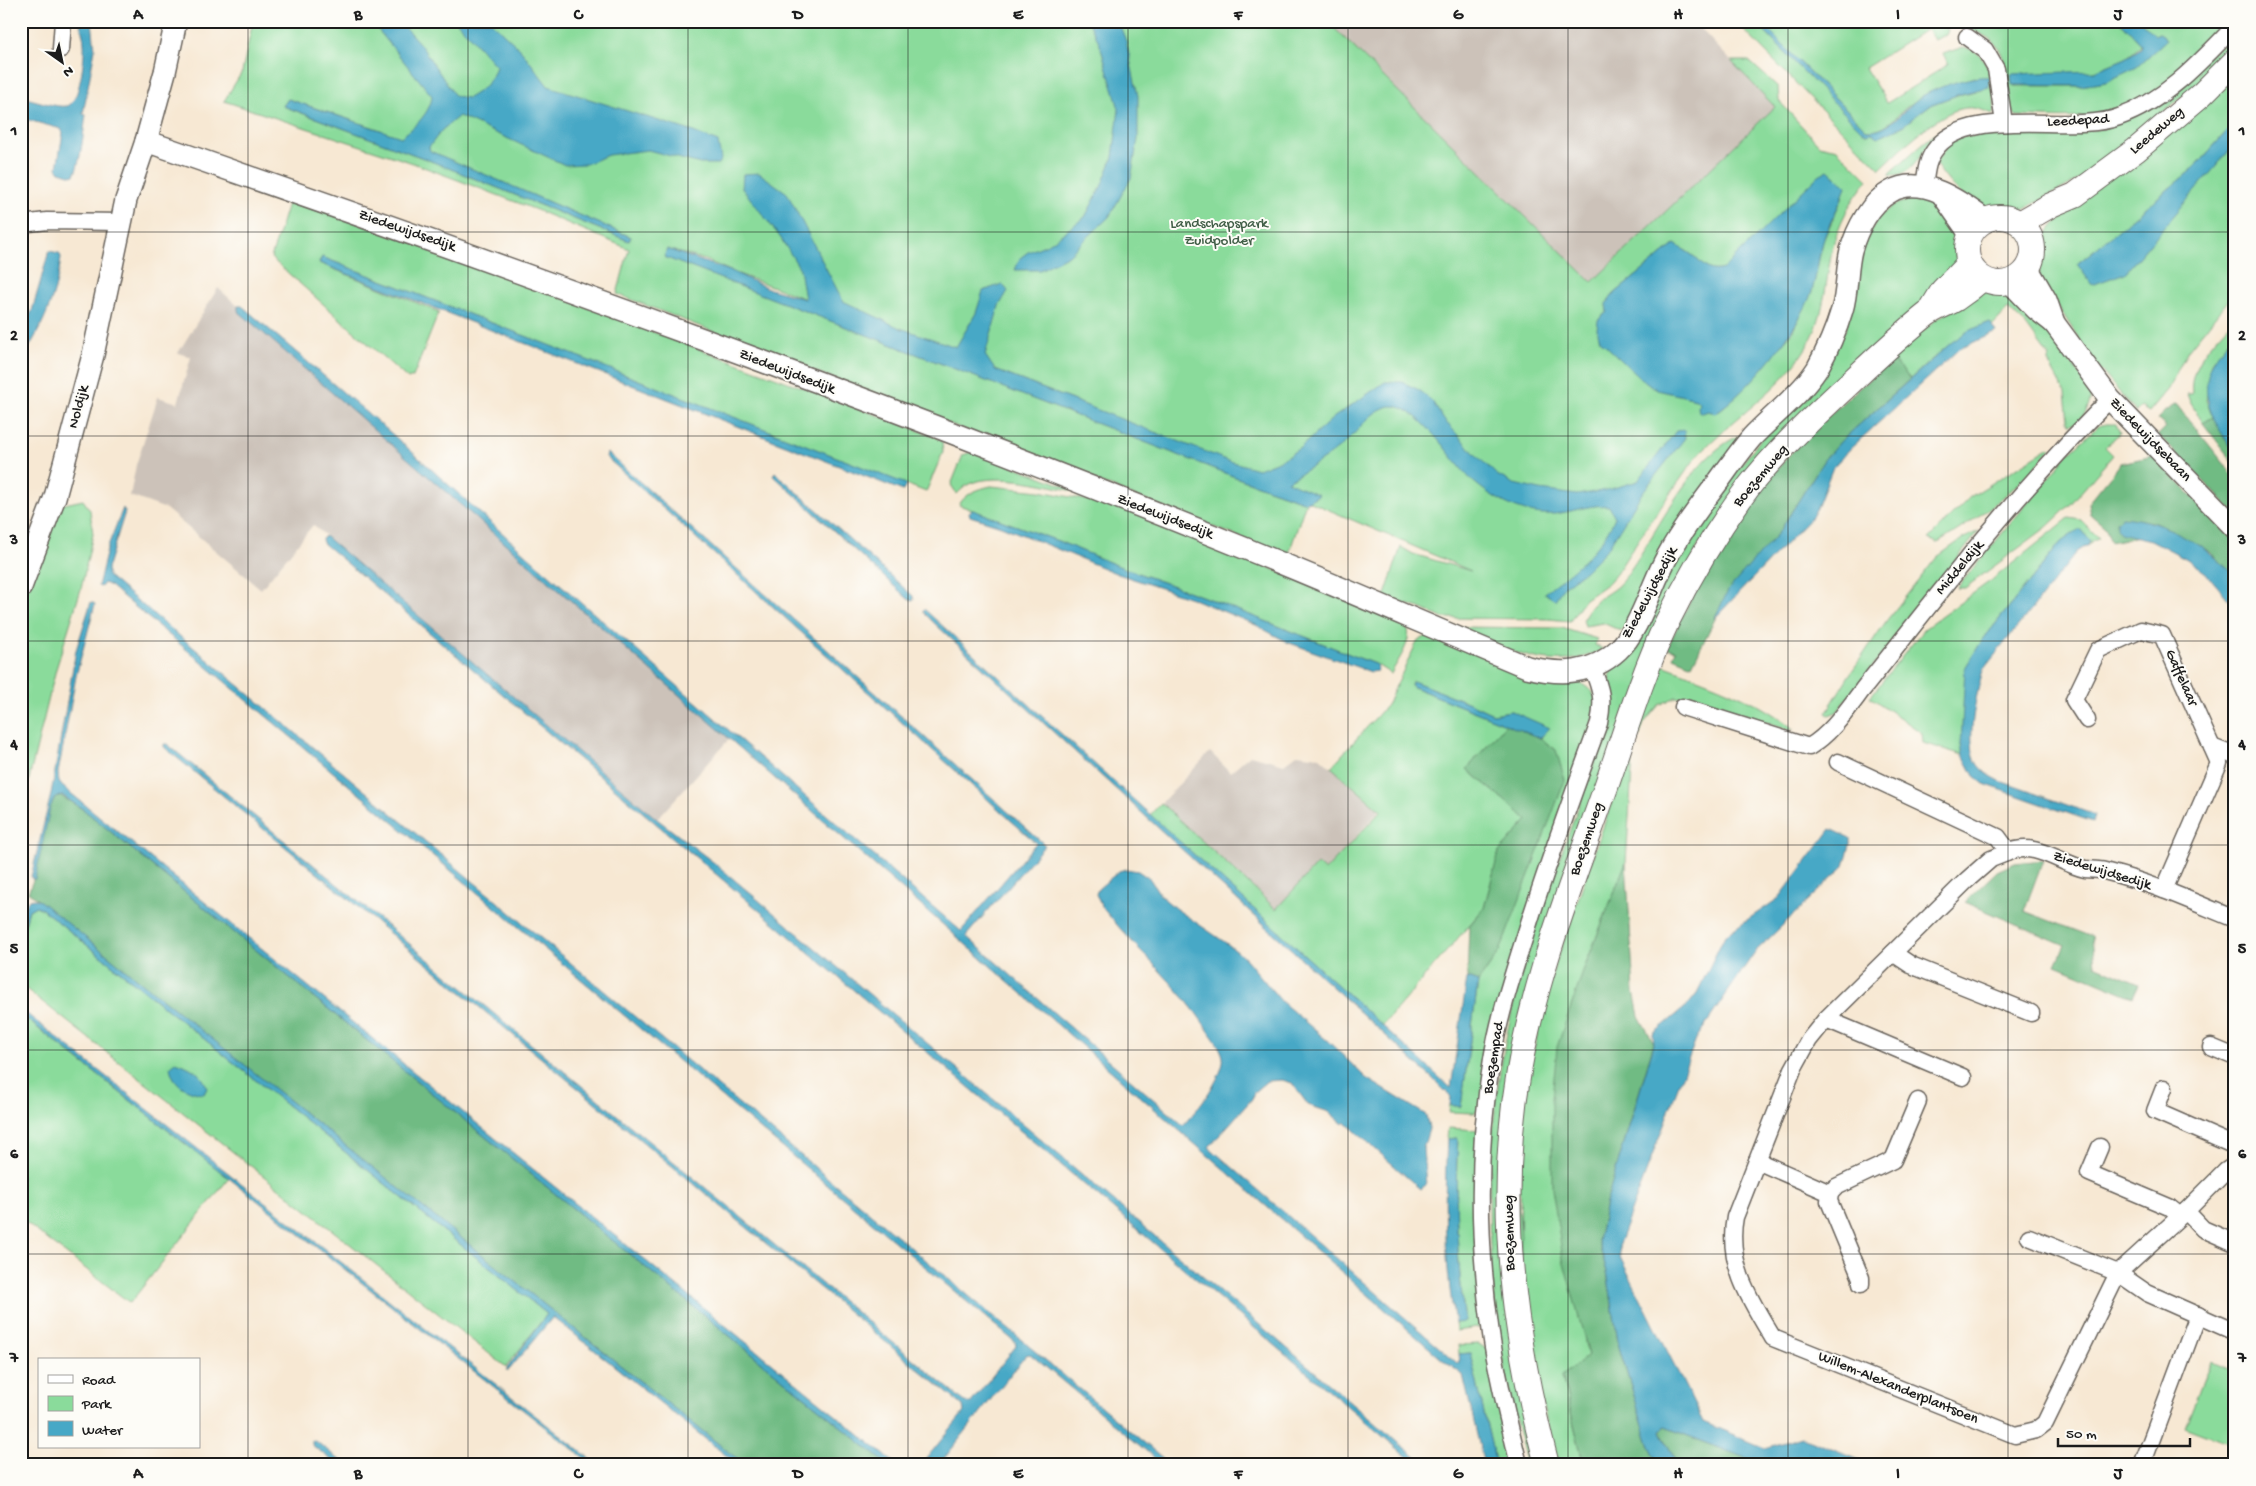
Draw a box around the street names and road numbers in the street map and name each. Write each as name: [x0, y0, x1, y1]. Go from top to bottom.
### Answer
street label: Leedeweg: [2126, 103, 2188, 159]
street label: Leedepad: [2047, 110, 2111, 132]
street label: Ziedewijdsedijk: [356, 206, 459, 256]
street label: Ziedewijdsedijk: [736, 345, 839, 399]
street label: Noldijk: [65, 382, 94, 431]
street label: Ziedewijdsebaan: [2105, 394, 2195, 486]
street label: Boezemweg: [1729, 441, 1792, 512]
street label: Ziedewijdsedijk: [1114, 490, 1217, 544]
street label: Middeldijk: [1932, 536, 1989, 599]
street label: Ziedewijdsedijk: [1618, 543, 1682, 642]
street label: Gaffelaar: [2161, 647, 2202, 711]
street label: Boezemweg: [1566, 800, 1608, 879]
street label: Ziedewijdsedijk: [2051, 848, 2154, 895]
street label: Boezempad: [1479, 1019, 1509, 1096]
street label: Boezemweg: [1500, 1195, 1520, 1272]
street label: Willem-Alexanderplantsoen: [1815, 1348, 1981, 1428]

